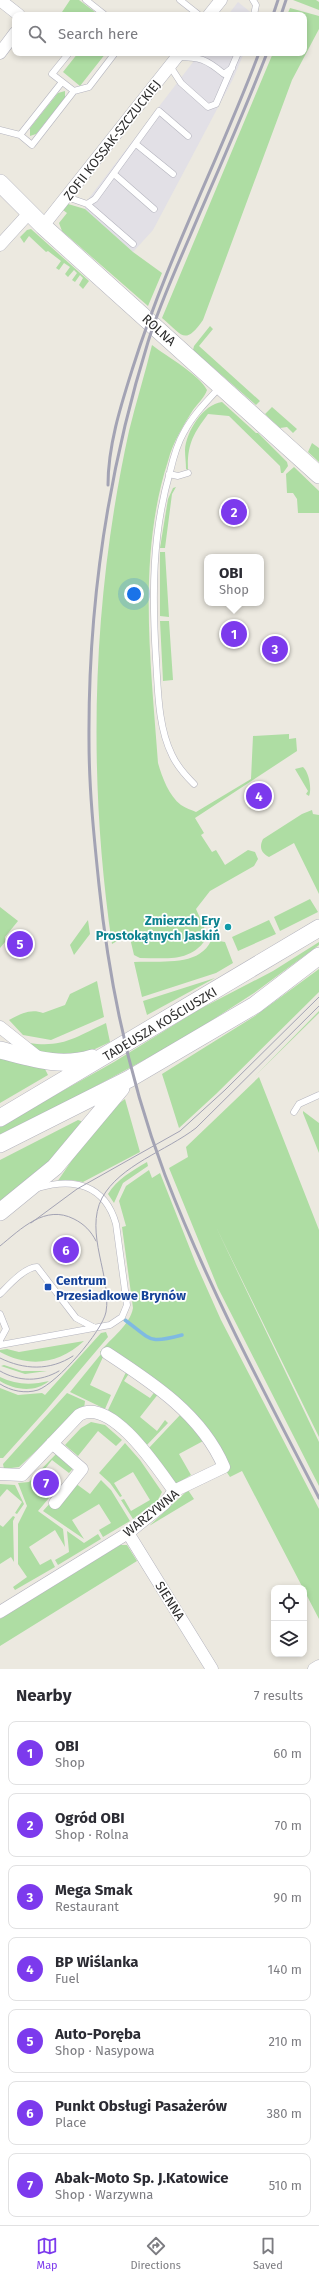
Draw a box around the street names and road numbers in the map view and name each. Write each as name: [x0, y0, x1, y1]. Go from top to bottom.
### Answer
street label: ZOFII KOSSAK-SZCZUCKIEJ: [60, 77, 164, 203]
street label: ROLNA: [139, 311, 179, 349]
street label: TADEUSZA KOŚCIUSZKI: [100, 984, 220, 1064]
street label: WARZYWNA: [120, 1486, 182, 1540]
street label: SIENNA: [152, 1579, 188, 1624]

